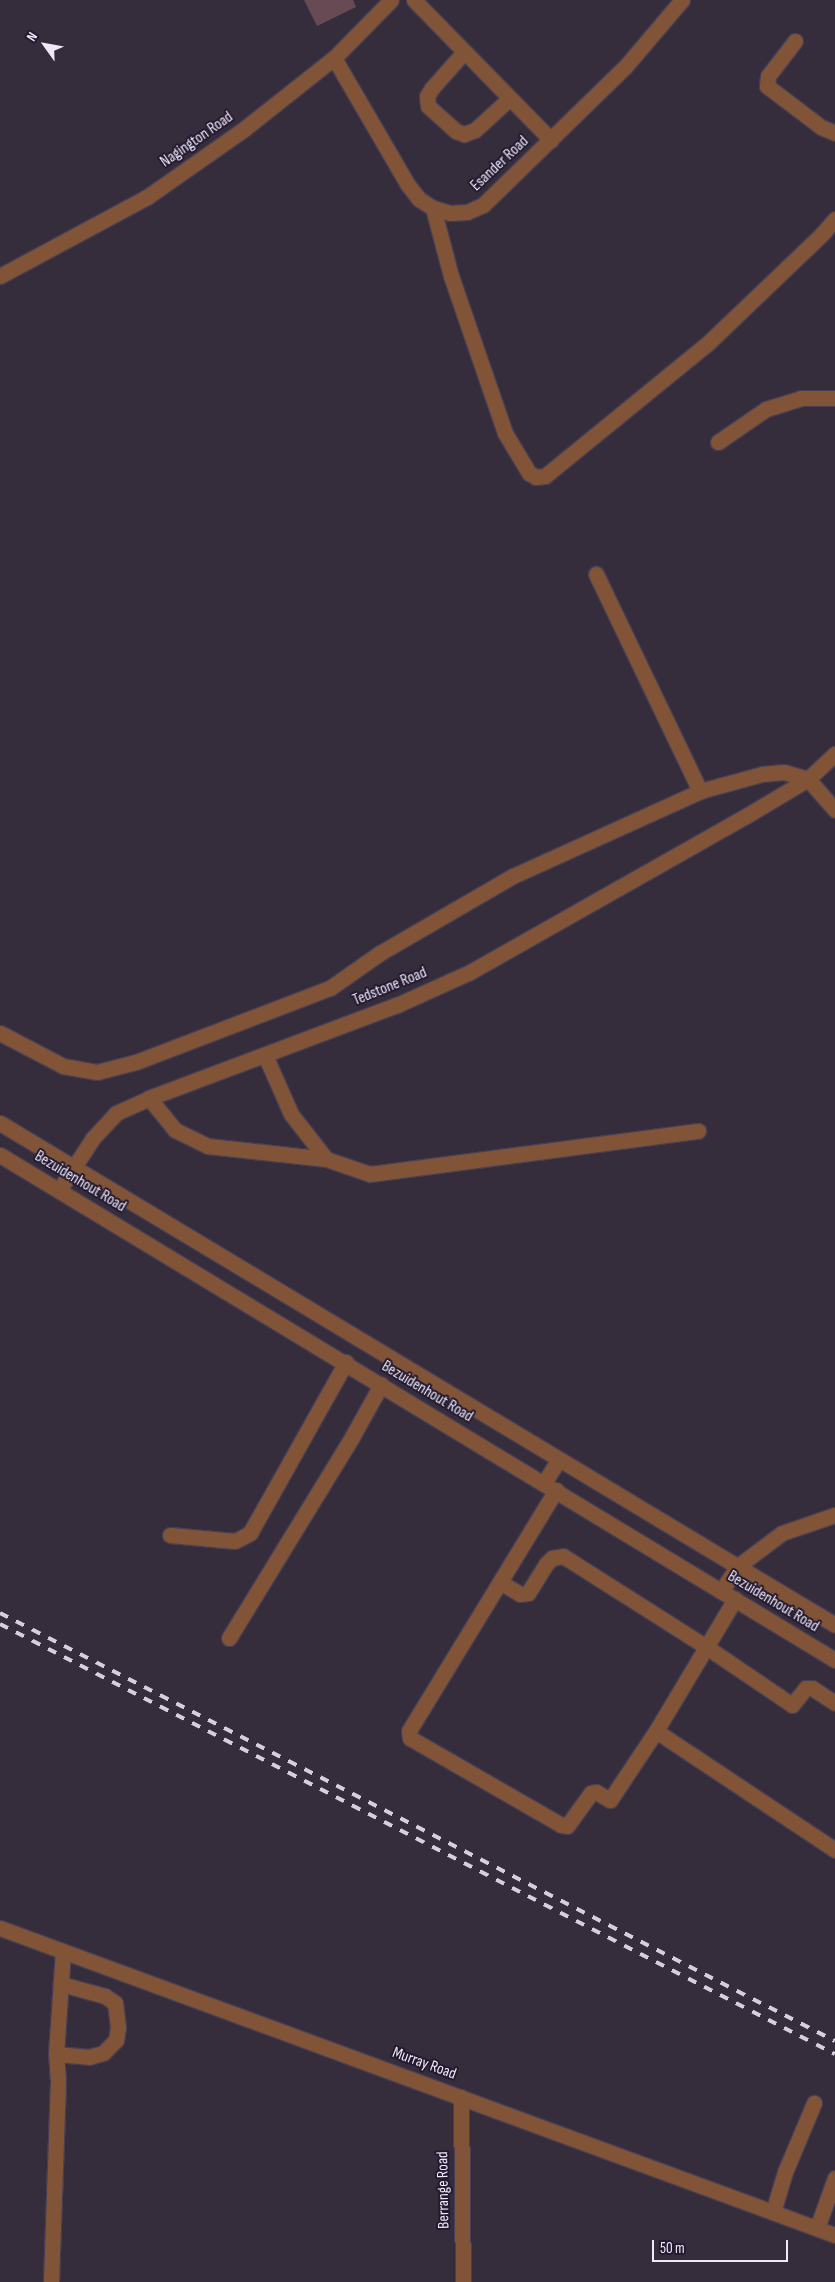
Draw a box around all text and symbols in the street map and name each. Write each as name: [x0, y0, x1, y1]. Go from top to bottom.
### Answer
north arrow: [20, 20, 70, 70]
text: N: [23, 29, 41, 44]
street label: Nagington Road: [157, 108, 237, 172]
street label: Esander Road: [467, 132, 533, 196]
street label: Tedstone Road: [350, 963, 430, 1011]
street label: Bezuidenhout Road: [31, 1147, 129, 1217]
street label: Bezuidenhout Road: [378, 1357, 476, 1427]
street label: Bezuidenhout Road: [724, 1567, 822, 1637]
street label: Murray Road: [389, 2044, 459, 2084]
street label: Berrange Road: [434, 2151, 454, 2229]
scale bar: [655, 2230, 791, 2262]
text: 50 m: [660, 2239, 685, 2258]

